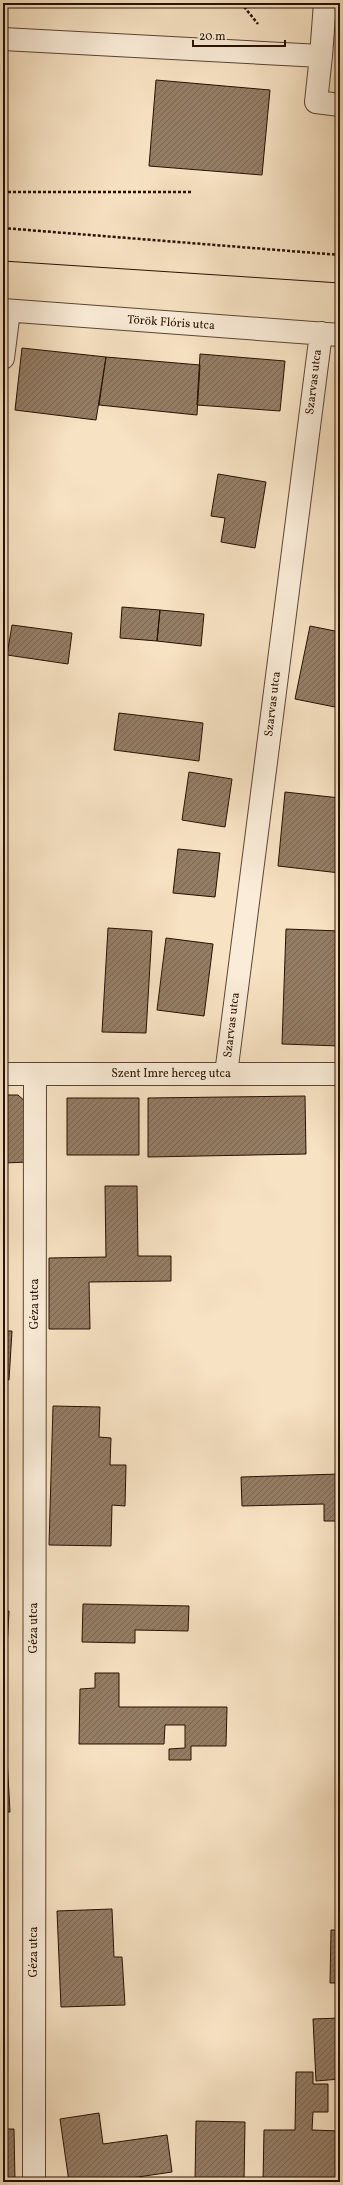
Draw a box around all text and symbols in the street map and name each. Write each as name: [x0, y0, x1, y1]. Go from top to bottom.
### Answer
scale bar: [193, 22, 285, 48]
text: 20 m: [199, 29, 226, 45]
street label: Török Flóris utca: [127, 312, 215, 334]
street label: Szarvas utca: [302, 348, 326, 416]
street label: Szarvas utca: [261, 670, 285, 738]
street label: Szarvas utca: [220, 991, 244, 1059]
street label: Szent Imre herceg utca: [111, 1066, 231, 1082]
street label: Géza utca: [27, 1278, 43, 1330]
street label: Géza utca: [26, 1602, 42, 1654]
street label: Géza utca: [26, 1926, 42, 1978]

